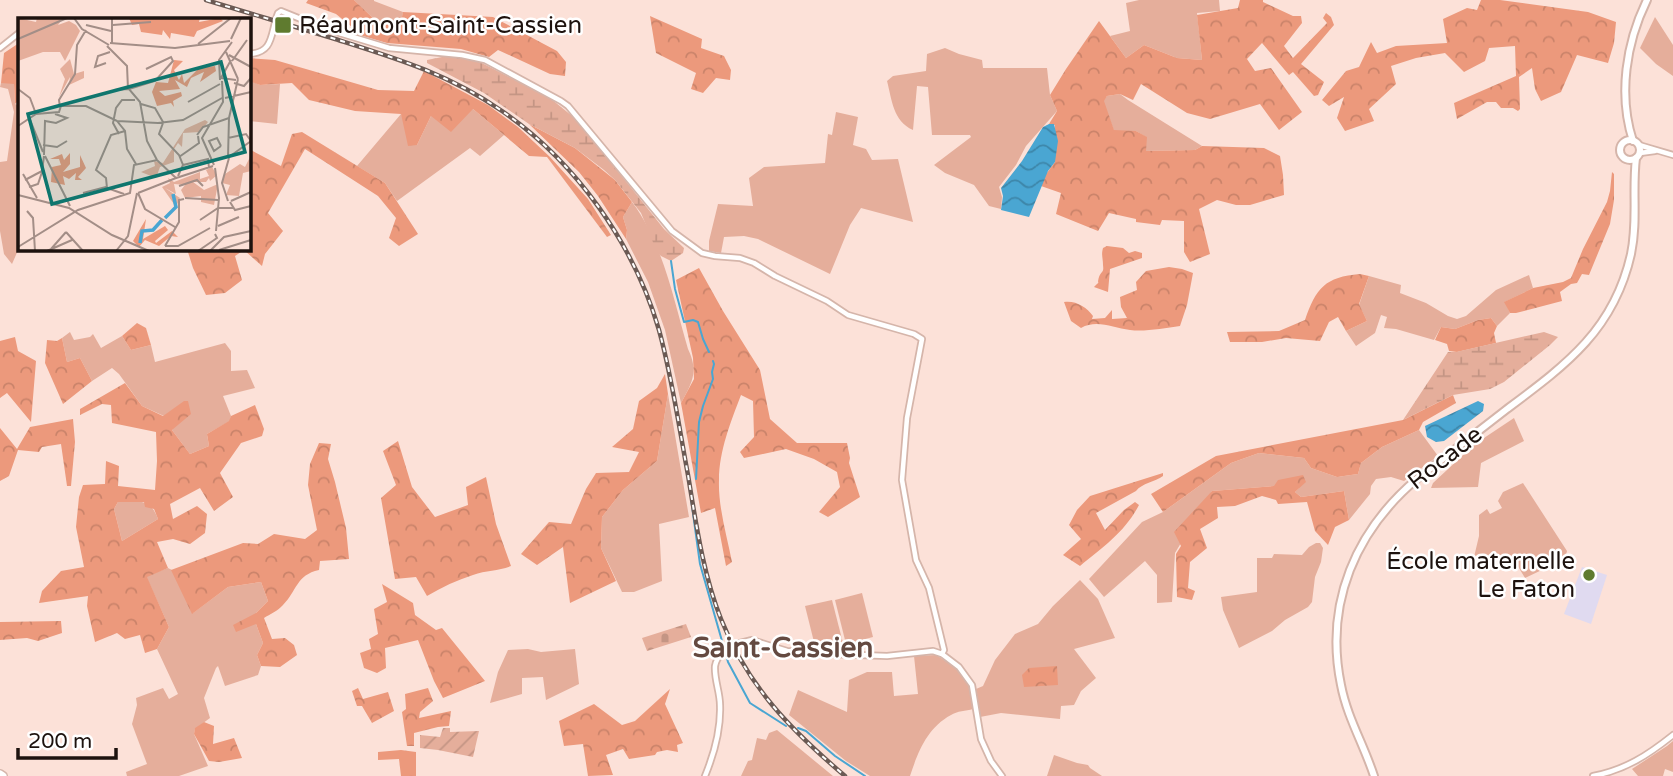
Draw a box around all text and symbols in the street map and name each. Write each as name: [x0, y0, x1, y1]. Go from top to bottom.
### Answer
place label: Réaumont-Saint-Cassien: [299, 11, 582, 40]
marker: Réaumont-Saint-Cassien: [273, 15, 293, 35]
inset map: [18, 18, 250, 250]
street label: Rocade: [1402, 420, 1488, 496]
place label: École maternelle Le Faton: [1386, 546, 1575, 604]
marker: École maternelle Le Faton: [1581, 567, 1597, 583]
district label: Saint-Cassien: [693, 631, 873, 665]
scale bar: [18, 716, 116, 760]
text: 200 m: [28, 729, 92, 754]

